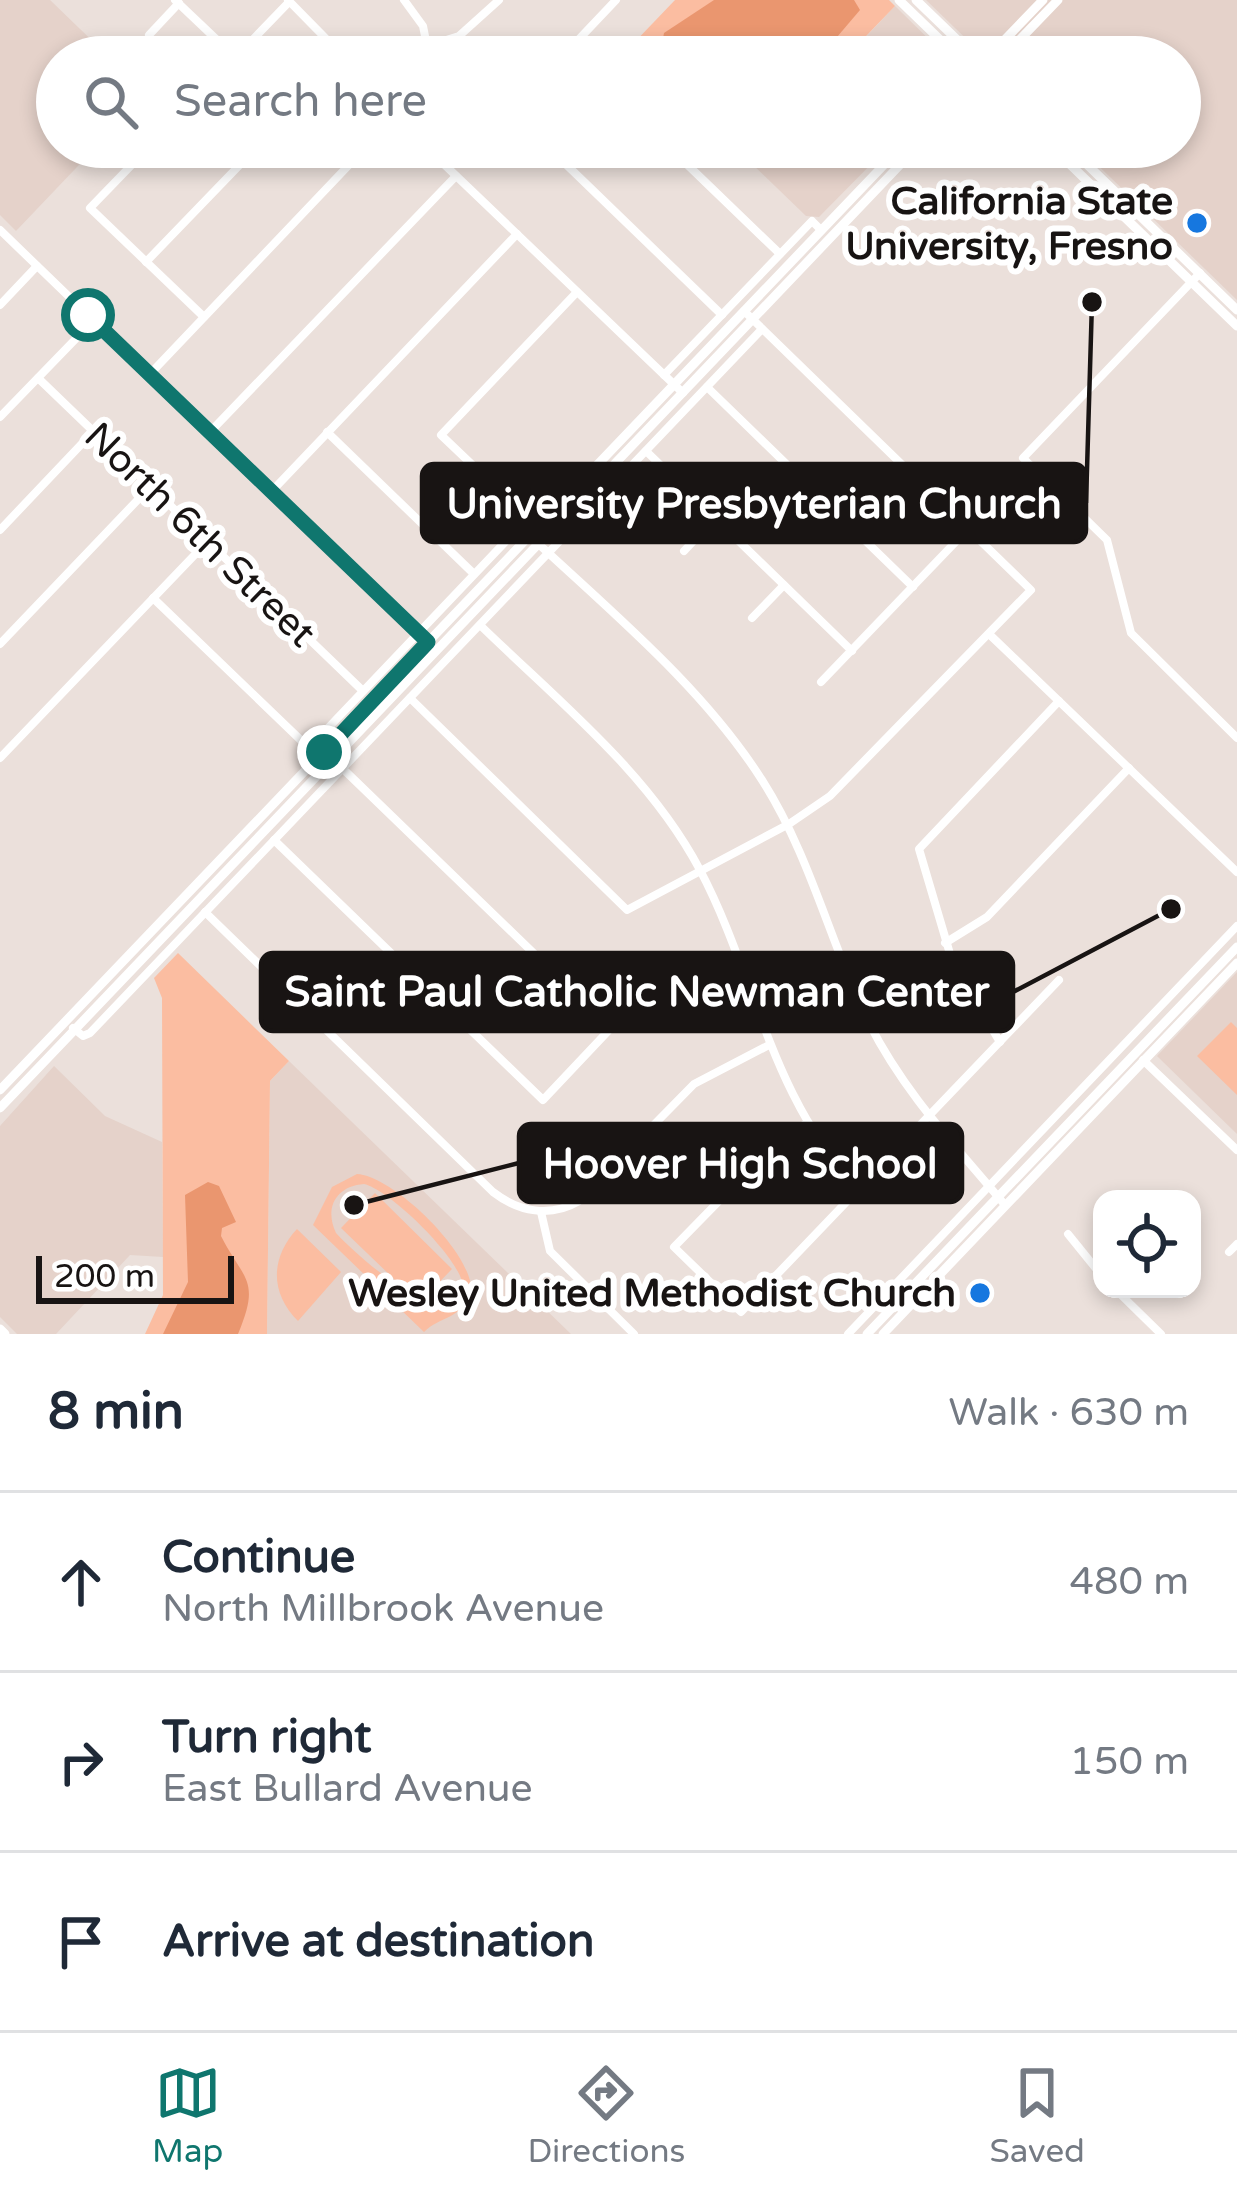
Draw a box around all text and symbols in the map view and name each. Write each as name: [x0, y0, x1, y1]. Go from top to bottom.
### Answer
search box: [36, 36, 1201, 168]
icon: search: [78, 69, 144, 135]
text: Search here: [174, 75, 427, 129]
place label: California State University, Fresno: [845, 178, 1173, 270]
marker: California State University, Fresno: [1184, 210, 1210, 236]
route start: [61, 288, 115, 342]
street label: North 6th Street: [75, 413, 325, 657]
callout: University Presbyterian Church: [422, 464, 1086, 542]
text: University Presbyterian Church: [446, 479, 1062, 530]
route end: [297, 725, 351, 779]
callout: Saint Paul Catholic Newman Center: [261, 953, 1013, 1031]
text: Saint Paul Catholic Newman Center: [285, 967, 990, 1018]
callout: Hoover High School: [519, 1124, 962, 1202]
text: Hoover High School: [543, 1139, 937, 1190]
map controls: [1093, 1190, 1201, 1298]
button: locate: [1093, 1190, 1201, 1298]
scale bar: [36, 1250, 234, 1303]
text: 200 m: [54, 1257, 155, 1296]
place label: Wesley United Methodist Church: [348, 1270, 956, 1317]
marker: Wesley United Methodist Church: [967, 1280, 993, 1306]
text: 8 min: [48, 1381, 184, 1443]
text: Walk · 630 m: [948, 1389, 1189, 1436]
text: Continue: [162, 1531, 355, 1585]
icon: ahead: [48, 1549, 114, 1615]
text: 480 m: [1070, 1558, 1189, 1605]
text: North Millbrook Avenue: [162, 1585, 604, 1632]
text: Turn right: [162, 1711, 371, 1765]
icon: right: [48, 1729, 114, 1795]
text: 150 m: [1070, 1738, 1189, 1785]
text: East Bullard Avenue: [162, 1765, 533, 1812]
icon: arrive: [48, 1909, 114, 1975]
text: Arrive at destination: [162, 1915, 594, 1969]
tab: Map: [152, 2060, 223, 2171]
tab: Directions: [527, 2060, 685, 2171]
tab: Saved: [990, 2060, 1085, 2171]

